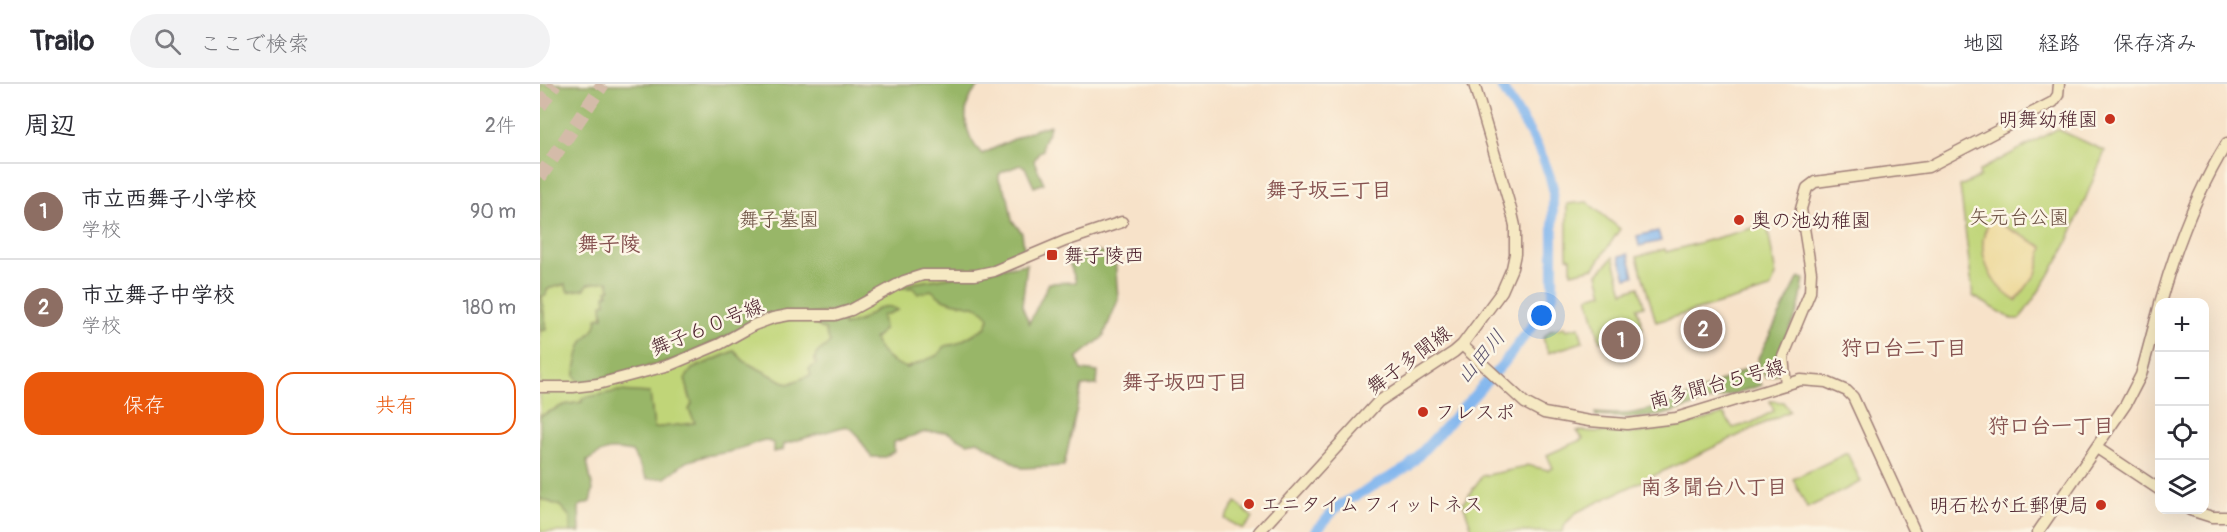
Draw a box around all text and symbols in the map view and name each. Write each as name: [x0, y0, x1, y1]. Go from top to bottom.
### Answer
search box: [130, 14, 550, 68]
text: Trailo: [30, 24, 94, 59]
icon: search: [151, 25, 184, 58]
text: ここで検索: [199, 30, 309, 58]
text: 地図: [1963, 30, 2005, 57]
text: 経路: [2038, 30, 2080, 57]
text: 保存済み: [2113, 30, 2197, 57]
place label: 明舞幼稚園: [1998, 107, 2098, 132]
text: 周辺: [24, 110, 76, 142]
marker: 明舞幼稚園: [2103, 112, 2117, 126]
text: 2件: [485, 113, 516, 138]
district label: 舞子坂三丁目: [1266, 177, 1392, 204]
text: 市立西舞子小学校: [81, 185, 257, 213]
text: 1: [40, 199, 47, 224]
text: 90 m: [470, 199, 516, 224]
park label: 矢元台公園: [1969, 205, 2069, 230]
park label: 舞子墓園: [739, 207, 819, 232]
place label: 奥の池幼稚園: [1751, 208, 1871, 233]
marker: 奥の池幼稚園: [1732, 213, 1746, 227]
text: 学校: [81, 217, 121, 242]
district label: 舞子陵: [578, 231, 641, 258]
place label: 舞子陵西: [1064, 243, 1144, 268]
marker: 舞子陵西: [1045, 248, 1059, 262]
text: 市立舞子中学校: [81, 281, 235, 309]
street label: 舞子６０号線: [647, 293, 767, 361]
text: 2: [38, 295, 49, 320]
text: 180 m: [462, 295, 516, 320]
map controls: [2155, 298, 2209, 514]
button: +: [2155, 298, 2209, 352]
your location: [1527, 301, 1556, 330]
pin: 2: [1684, 306, 1722, 352]
text: 学校: [81, 313, 121, 338]
pin: 1: [1602, 318, 1640, 362]
street label: 舞子多聞線: [1362, 320, 1456, 400]
water label: 山田川: [1450, 324, 1512, 390]
district label: 狩口台二丁目: [1841, 335, 1967, 362]
button: −: [2155, 352, 2209, 406]
street label: 南多聞台５号線: [1646, 354, 1788, 414]
district label: 舞子坂四丁目: [1122, 369, 1248, 396]
button: 保存: [24, 372, 264, 435]
button: 共有: [276, 372, 516, 435]
place label: フレスポ: [1435, 400, 1515, 425]
marker: フレスポ: [1416, 405, 1430, 419]
button: locate: [2155, 406, 2209, 460]
district label: 狩口台一丁目: [1988, 413, 2114, 440]
button: layers: [2155, 460, 2209, 514]
district label: 南多聞台八丁目: [1641, 474, 1788, 501]
place label: エニタイム フィットネス: [1261, 492, 1483, 517]
place label: 明石松が丘郵便局: [1929, 493, 2089, 518]
marker: エニタイム フィットネス: [1242, 497, 1256, 511]
marker: 明石松が丘郵便局: [2094, 498, 2108, 512]

